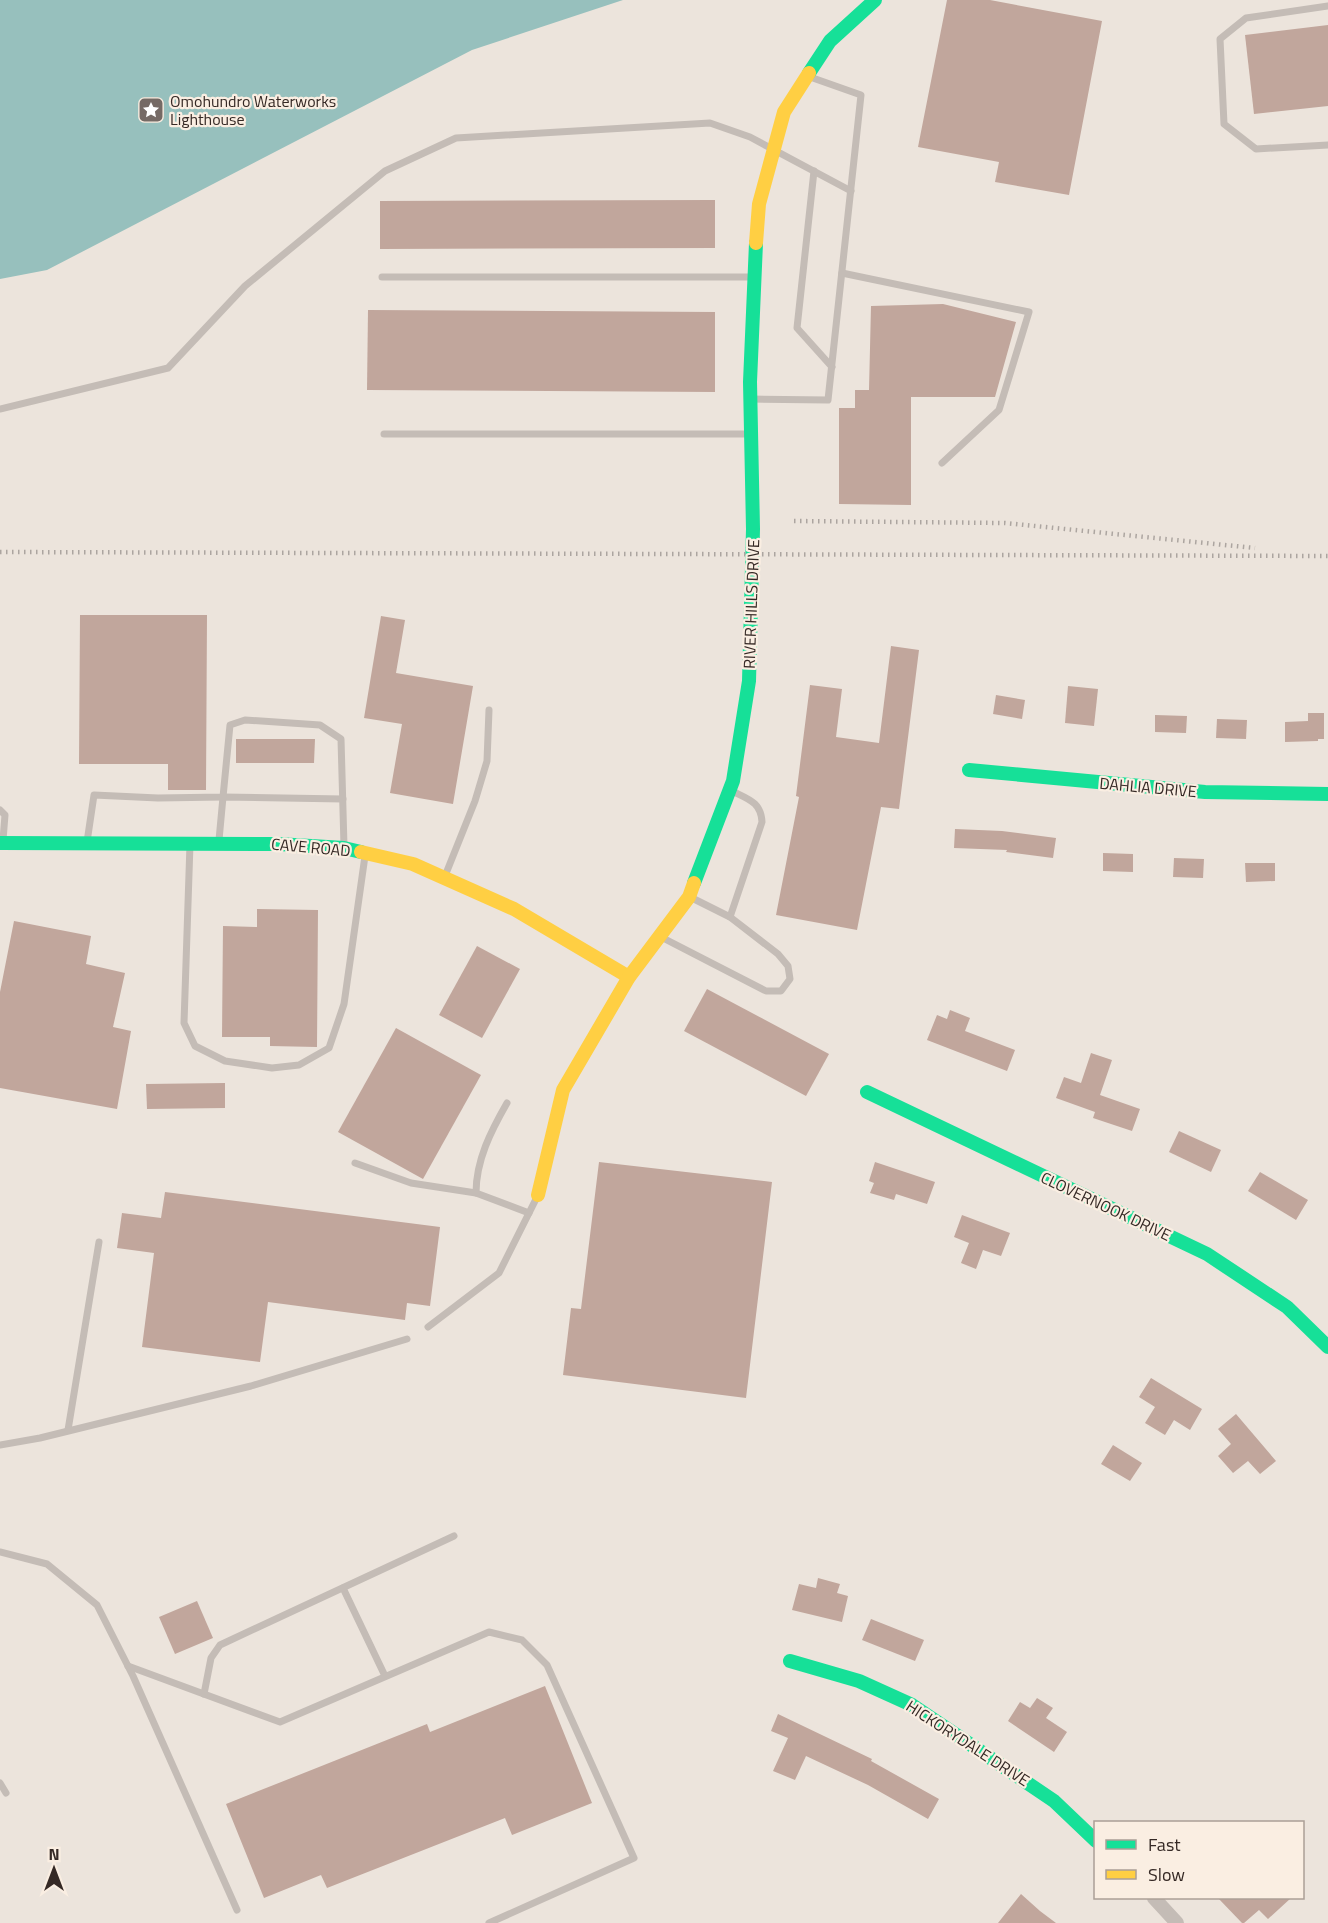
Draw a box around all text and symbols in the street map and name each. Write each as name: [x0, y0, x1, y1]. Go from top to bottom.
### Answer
place label: Omohundro Waterworks Lighthouse: [170, 89, 336, 131]
place icon: Omohundro Waterworks Lighthouse: [136, 95, 166, 125]
street label: RIVER HILLS DRIVE: [737, 539, 765, 669]
street label: DAHLIA DRIVE: [1098, 771, 1198, 803]
street label: CAVE ROAD: [270, 832, 352, 862]
street label: CLOVERNOOK DRIVE: [1037, 1165, 1175, 1247]
street label: HICKORYDALE DRIVE: [902, 1694, 1035, 1792]
legend: [1094, 1821, 1304, 1899]
text: Fast: [1148, 1831, 1181, 1858]
north arrow: [24, 1839, 84, 1899]
text: N: [48, 1842, 60, 1866]
text: Slow: [1148, 1861, 1185, 1888]

